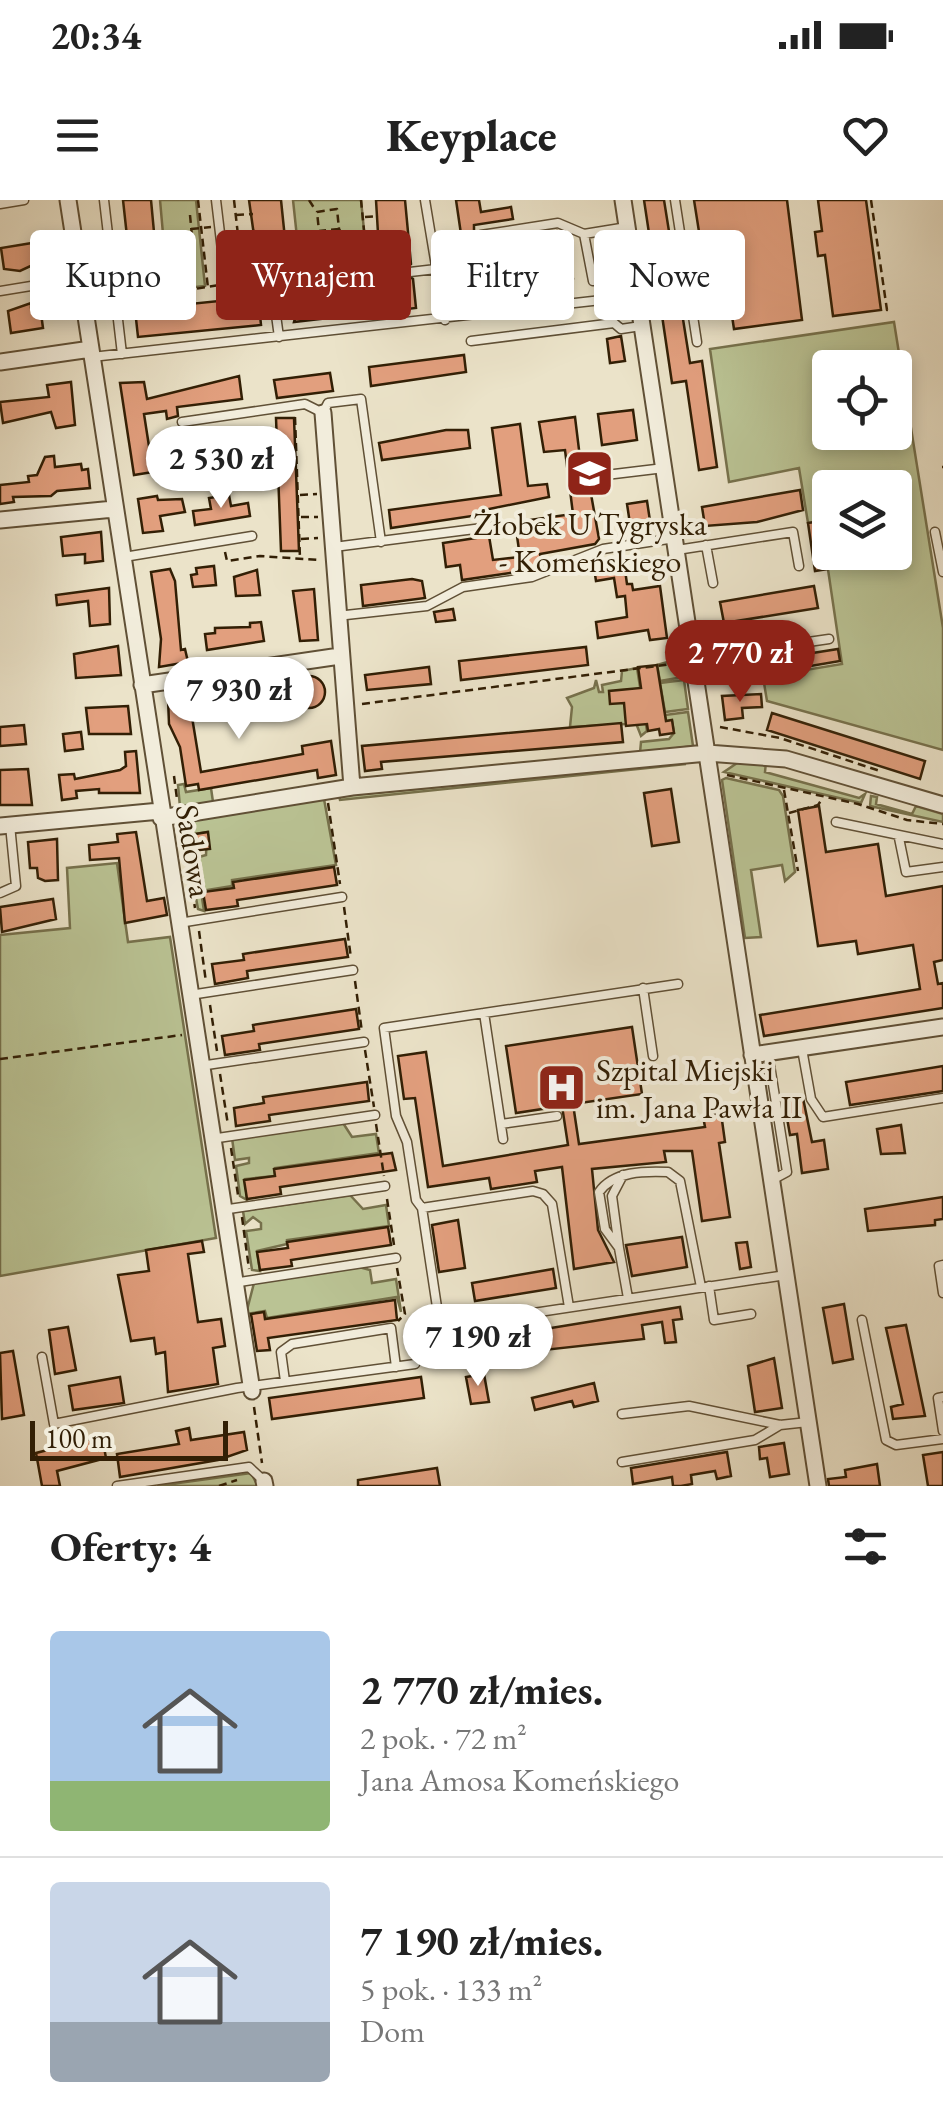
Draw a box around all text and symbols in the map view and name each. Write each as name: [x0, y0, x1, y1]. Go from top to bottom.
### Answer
text: 20:34: [50, 11, 141, 60]
text: Keyplace: [386, 106, 557, 164]
icon: menu: [50, 108, 105, 163]
icon: heart: [838, 108, 893, 163]
chip: Kupno: [30, 230, 196, 320]
chip: Wynajem: [216, 230, 411, 320]
chip: Filtry: [431, 230, 574, 320]
chip: Nowe: [594, 230, 745, 320]
map controls: [812, 350, 912, 570]
button: locate: [812, 350, 912, 450]
pin: 2 530 zł: [118, 426, 324, 511]
text: 2 530 zł: [168, 437, 274, 479]
school or university icon: Żłobek U Tygryska - Komeńskiego: [564, 448, 616, 500]
button: layers: [812, 470, 912, 570]
place label: Żłobek U Tygryska - Komeńskiego: [473, 503, 707, 582]
pin: 2 770 zł: [637, 620, 843, 705]
text: 2 770 zł: [687, 631, 793, 673]
pin: 7 930 zł: [136, 657, 342, 742]
text: 7 930 zł: [186, 668, 292, 710]
street label: Sadowa: [166, 802, 222, 901]
place label: Szpital Miejski im. Jana Pawła II: [596, 1049, 802, 1128]
hospital icon: Szpital Miejski im. Jana Pawła II: [535, 1062, 587, 1114]
pin: 7 190 zł: [375, 1304, 581, 1389]
text: 7 190 zł: [425, 1315, 531, 1357]
scale bar: [30, 1416, 228, 1460]
text: 100 m: [45, 1420, 113, 1456]
text: Oferty: 4: [50, 1519, 211, 1574]
icon: filters: [838, 1519, 893, 1574]
text: 2 770 zł/mies.: [360, 1662, 603, 1717]
icon: home: [130, 1671, 250, 1791]
text: 2 pok. · 72 m²: [360, 1717, 527, 1759]
text: Jana Amosa Komeńskiego: [360, 1759, 679, 1801]
text: 7 190 zł/mies.: [360, 1913, 603, 1968]
icon: home: [130, 1922, 250, 2042]
text: 5 pok. · 133 m²: [360, 1968, 542, 2010]
text: Dom: [360, 2010, 425, 2052]

